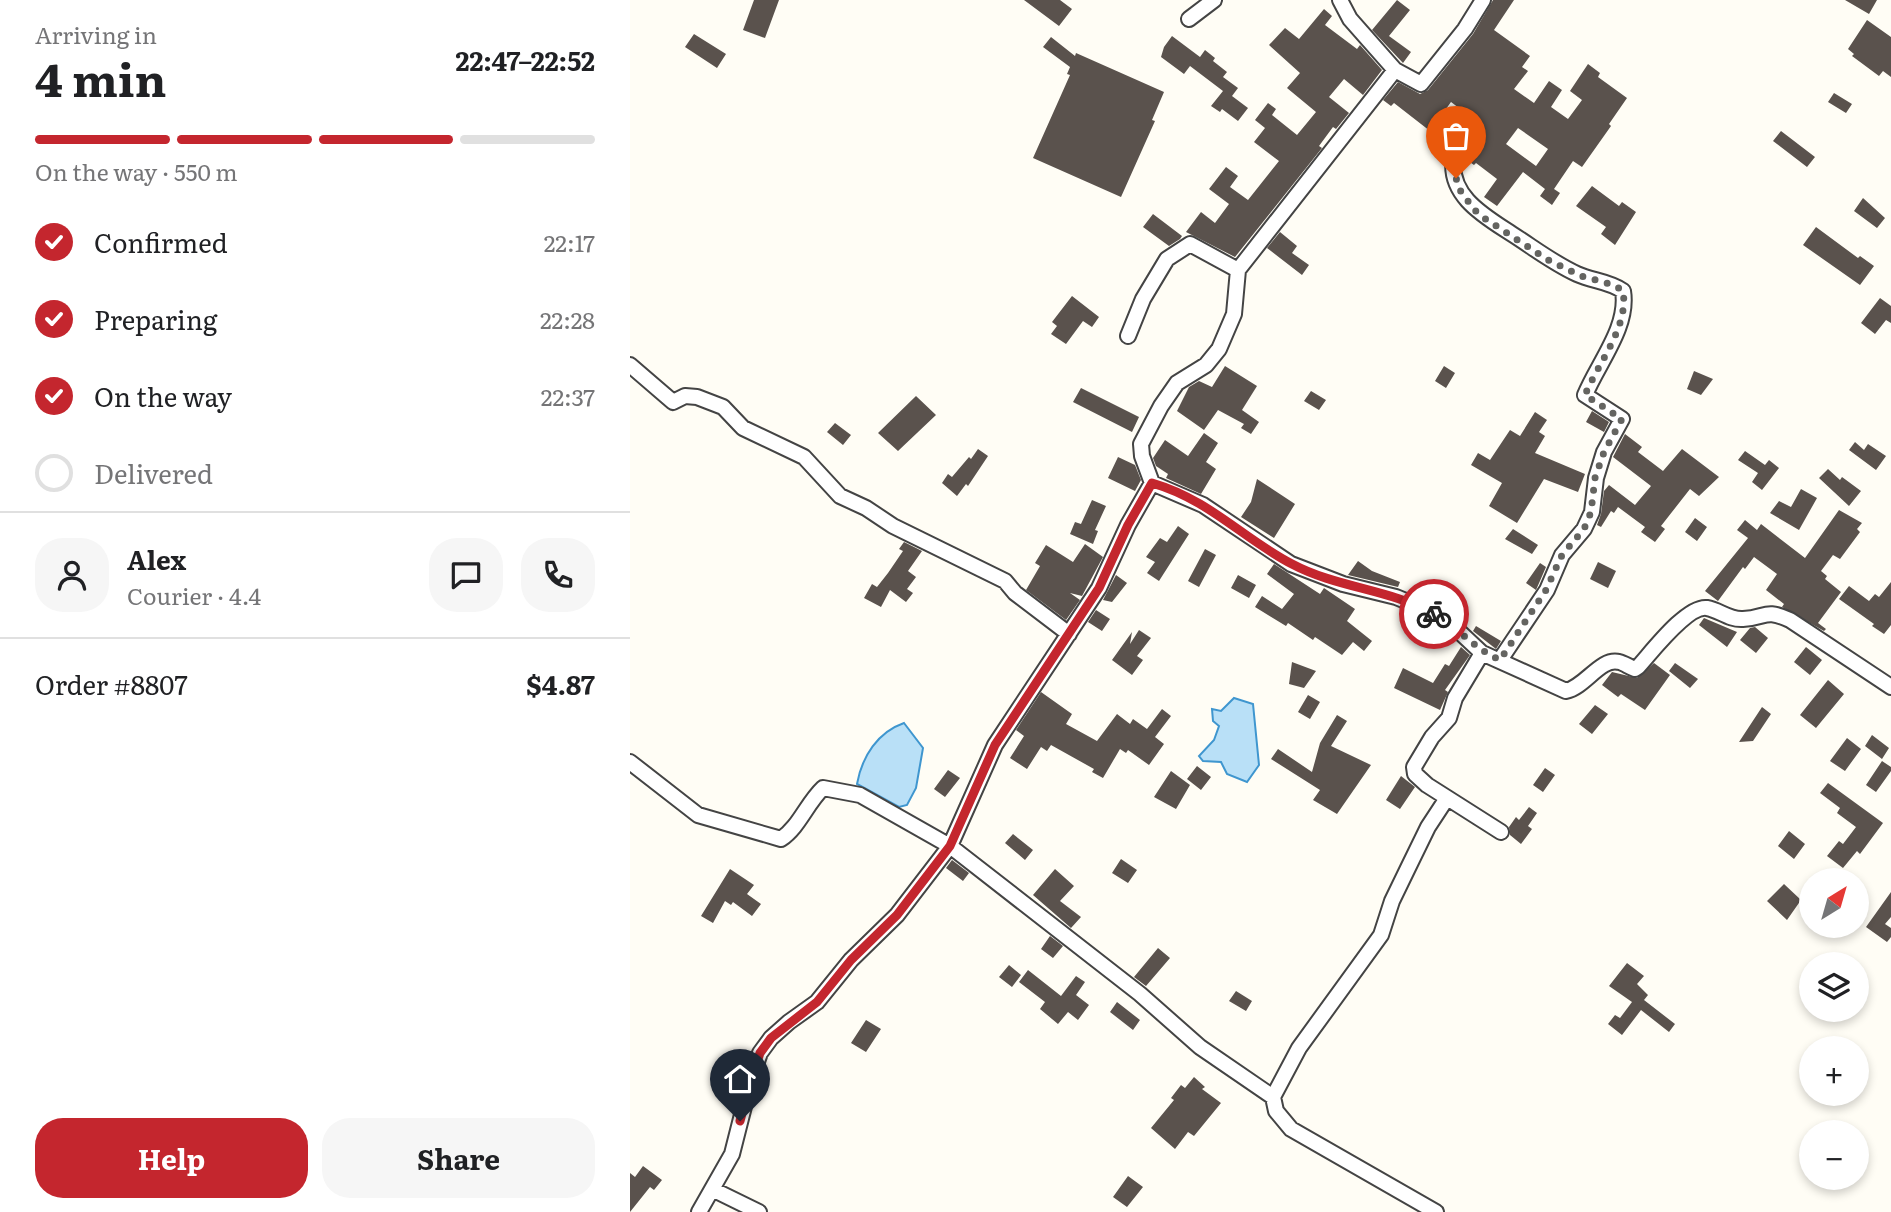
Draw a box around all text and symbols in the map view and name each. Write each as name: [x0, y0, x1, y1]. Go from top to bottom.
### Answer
text: Arriving in: [35, 17, 157, 51]
text: 22:47–22:52: [455, 40, 595, 79]
text: 4 min: [35, 43, 167, 111]
pin: [1426, 106, 1486, 178]
icon: bag: [1437, 117, 1475, 155]
text: On the way · 550 m: [35, 154, 238, 188]
text: Confirmed: [94, 222, 228, 261]
icon: check: [35, 223, 73, 261]
text: 22:17: [544, 225, 595, 259]
text: Preparing: [94, 299, 217, 338]
icon: check: [35, 300, 73, 338]
text: 22:28: [540, 302, 595, 336]
text: On the way: [94, 376, 232, 415]
icon: check: [35, 377, 73, 415]
text: 22:37: [541, 379, 595, 413]
text: Delivered: [94, 453, 213, 492]
button: person: [35, 538, 109, 612]
button: chat: [429, 538, 503, 612]
button: phone: [521, 538, 595, 612]
text: Alex: [127, 539, 186, 578]
text: Courier · 4.4: [127, 578, 261, 612]
courier: [1399, 579, 1469, 649]
icon: bike: [1415, 595, 1453, 633]
text: Order #8807: [35, 664, 188, 703]
text: $4.87: [526, 664, 595, 703]
north arrow: [1799, 868, 1869, 938]
map controls: [1799, 868, 1869, 1190]
button: layers: [1799, 952, 1869, 1022]
button: +: [1799, 1036, 1869, 1106]
pin: [710, 1049, 770, 1121]
icon: home: [721, 1060, 759, 1098]
button: Help: [35, 1118, 308, 1198]
button: Share: [322, 1118, 595, 1198]
button: −: [1799, 1120, 1869, 1190]

